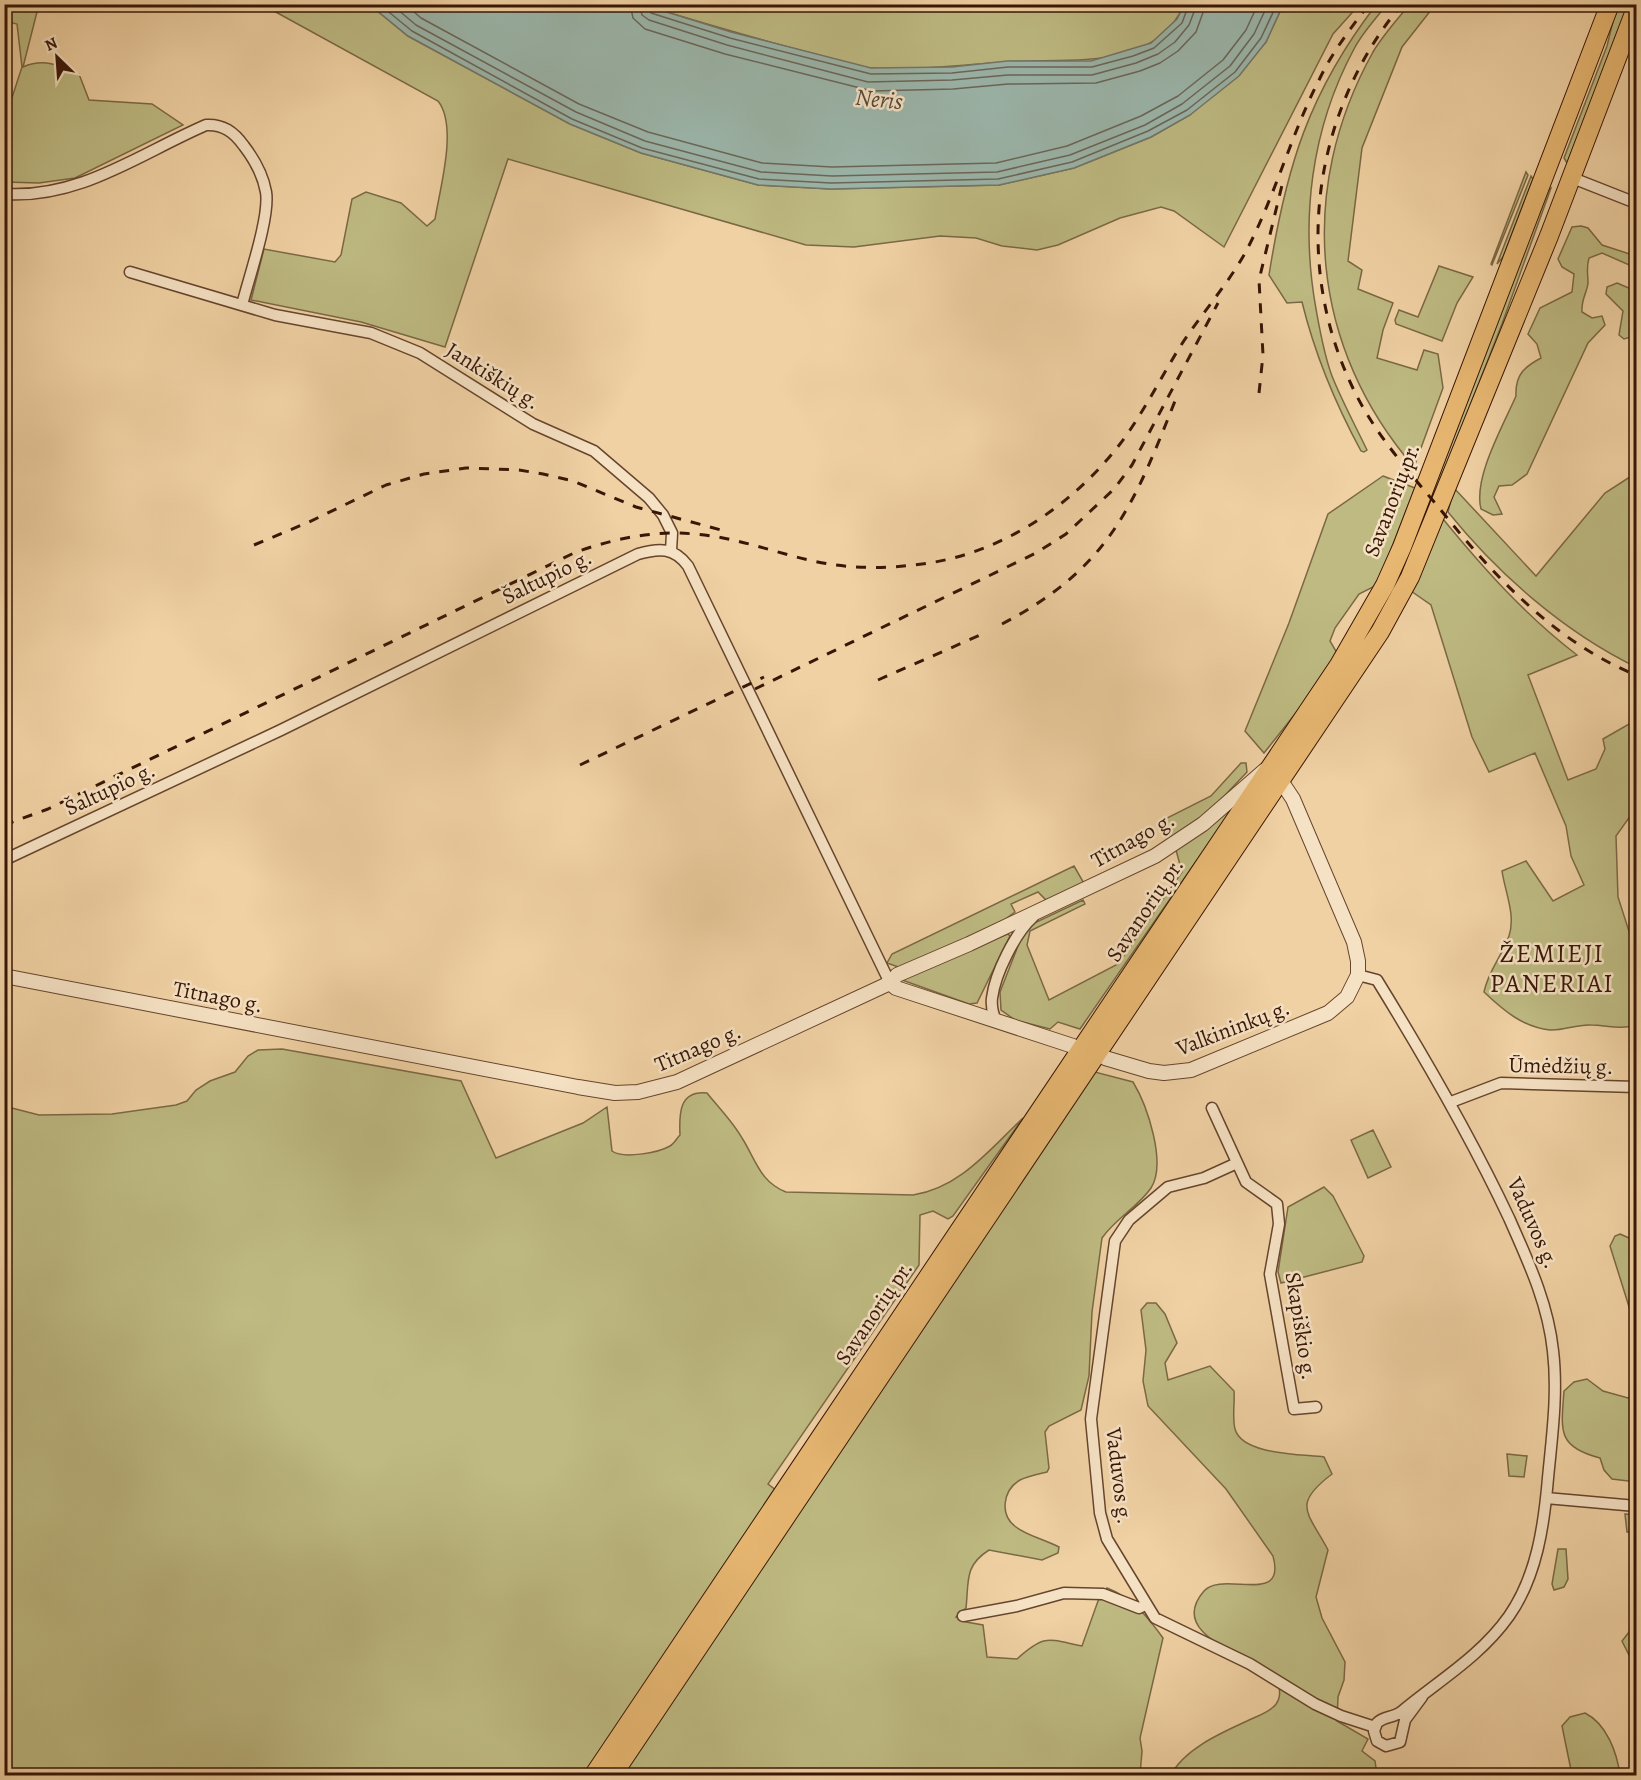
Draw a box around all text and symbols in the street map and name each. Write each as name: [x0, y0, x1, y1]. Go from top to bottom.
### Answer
north arrow: [27, 27, 87, 87]
text: N: [41, 32, 61, 57]
water label: Neris: [854, 81, 904, 117]
street label: Jankiškių g.: [440, 335, 546, 417]
street label: Savanorių pr.: [1357, 439, 1427, 561]
street label: Šaltupio g.: [497, 542, 597, 612]
street label: Šaltupio g.: [60, 755, 160, 823]
street label: Titnago g.: [1086, 805, 1180, 875]
street label: Savanorių pr.: [1099, 852, 1191, 968]
district label: ŽEMIEJI PANERIAI: [1490, 936, 1614, 1001]
street label: Titnago g.: [170, 974, 266, 1020]
street label: Valkininkų g.: [1171, 993, 1294, 1064]
street label: Titnago g.: [650, 1016, 746, 1080]
street label: Ūmėdžių g.: [1508, 1050, 1614, 1082]
street label: Vaduvos g.: [1499, 1172, 1566, 1273]
street label: Savanorių pr.: [828, 1255, 920, 1371]
street label: Skapiškio g.: [1278, 1270, 1324, 1382]
street label: Vaduvos g.: [1098, 1425, 1140, 1526]

